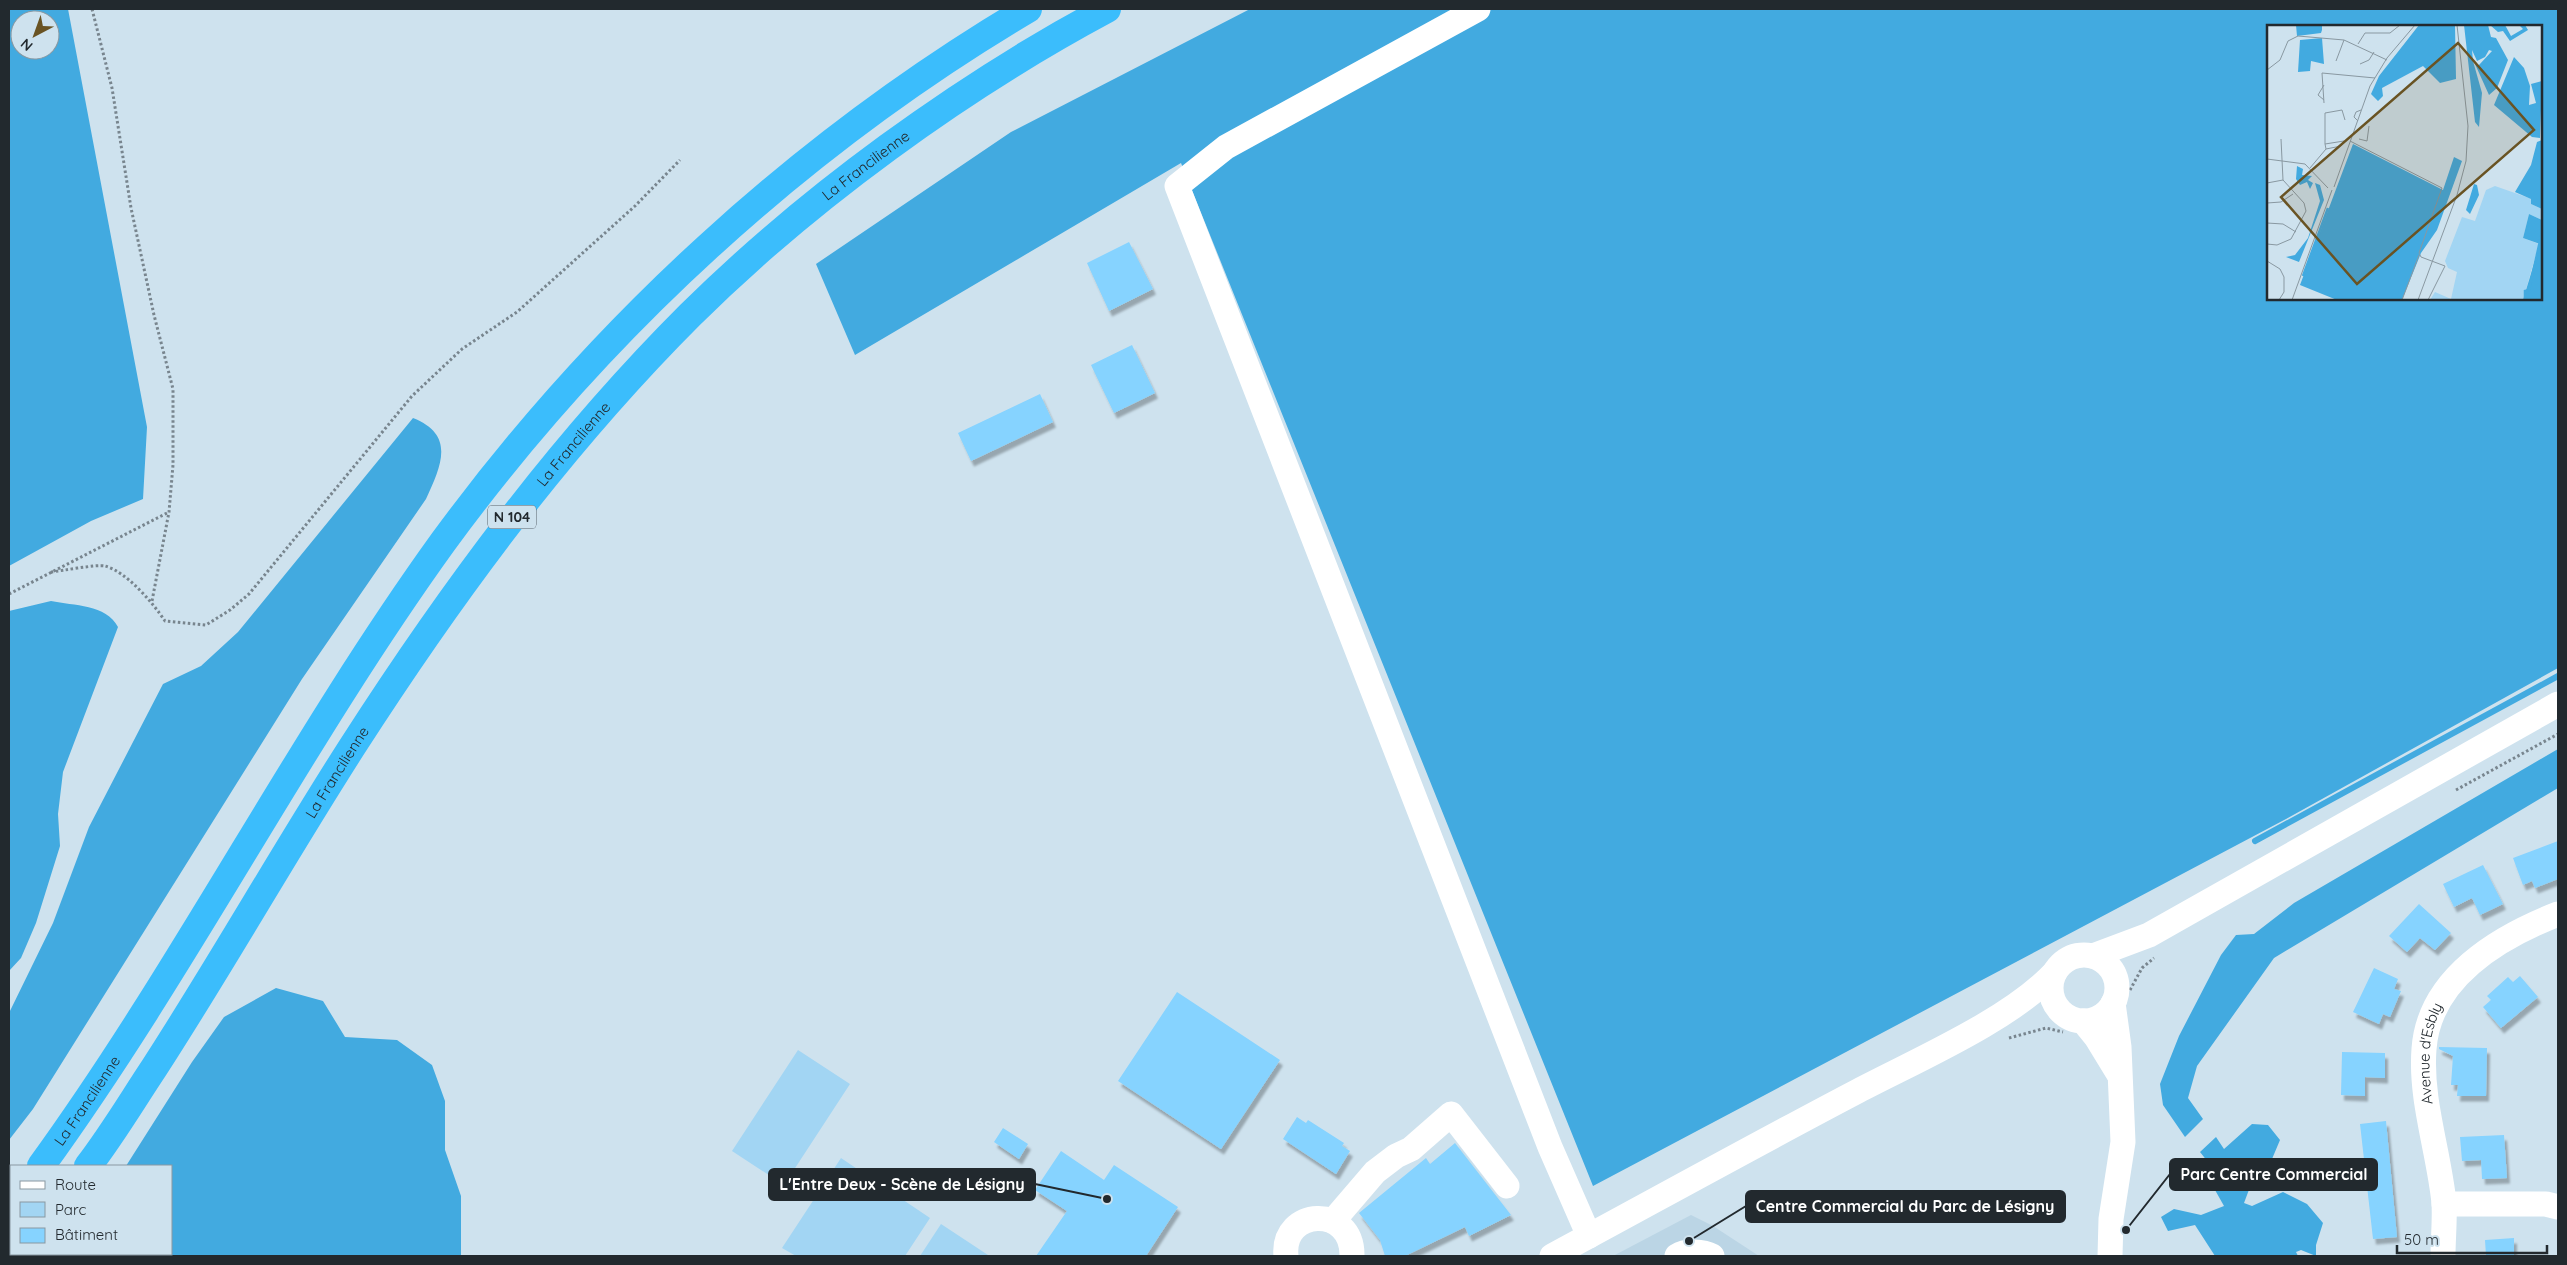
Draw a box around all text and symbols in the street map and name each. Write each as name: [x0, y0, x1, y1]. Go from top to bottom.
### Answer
north arrow: [10, 10, 60, 60]
inset map: [2267, 25, 2542, 300]
text: N: [17, 35, 36, 55]
street label: La Francilienne: [818, 126, 913, 204]
street label: La Francilienne: [532, 397, 614, 490]
road number: N 104: [488, 506, 536, 528]
street label: La Francilienne: [300, 722, 373, 821]
street label: Avenue d'Esbly: [2414, 999, 2446, 1106]
street label: La Francilienne: [49, 1052, 124, 1149]
callout: Parc Centre Commercial: [2170, 1159, 2377, 1190]
text: Parc Centre Commercial: [2180, 1164, 2368, 1184]
legend: [10, 1165, 172, 1255]
callout: L'Entre Deux - Scène de Lésigny: [769, 1169, 1035, 1200]
text: L'Entre Deux - Scène de Lésigny: [779, 1174, 1025, 1194]
text: Route: [55, 1175, 96, 1194]
callout: Centre Commercial du Parc de Lésigny: [1746, 1191, 2065, 1222]
text: Centre Commercial du Parc de Lésigny: [1756, 1196, 2054, 1216]
text: Parc: [55, 1200, 86, 1219]
scale bar: [2397, 1222, 2547, 1254]
text: Bâtiment: [55, 1225, 118, 1244]
text: 50 m: [2404, 1230, 2439, 1249]

